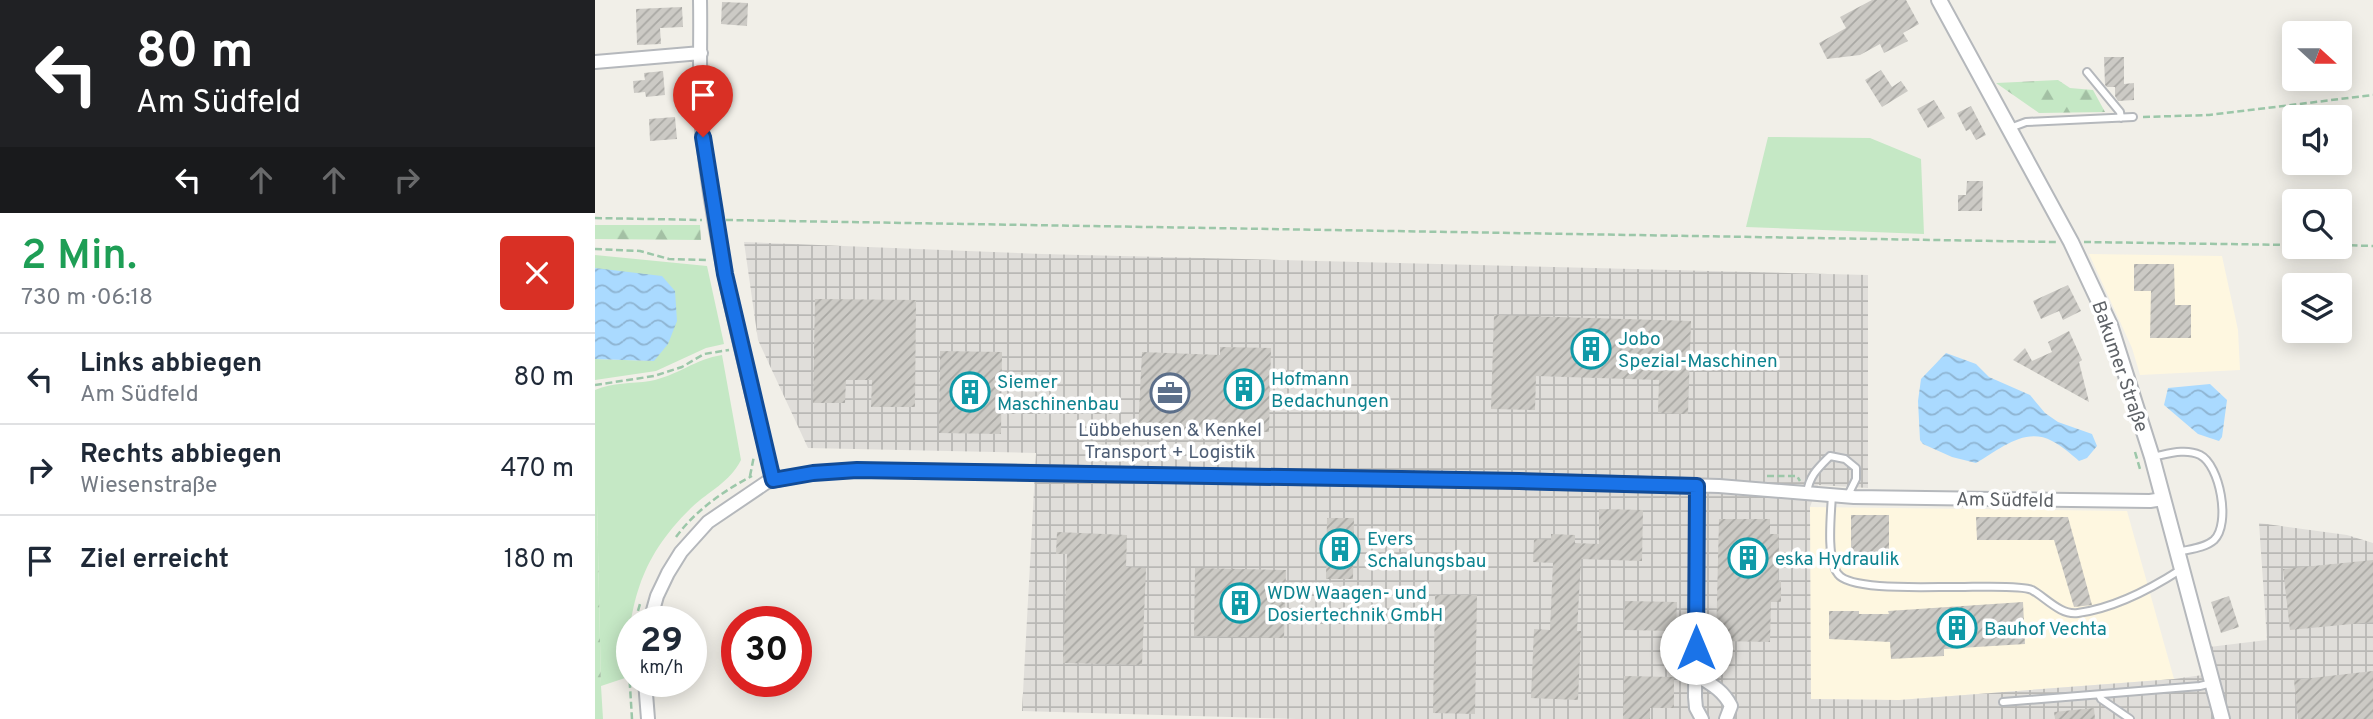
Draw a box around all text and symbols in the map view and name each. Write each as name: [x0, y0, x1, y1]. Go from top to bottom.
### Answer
north arrow: [2282, 21, 2352, 91]
map controls: [2282, 21, 2352, 343]
text: 80 m: [136, 23, 253, 85]
icon: left: [21, 28, 112, 119]
pin: [673, 65, 733, 137]
icon: arrive: [684, 76, 722, 114]
text: Am Südfeld: [136, 84, 301, 124]
button: sound: [2282, 105, 2352, 175]
icon: left: [169, 161, 207, 199]
icon: ahead: [242, 161, 280, 199]
icon: ahead: [315, 161, 353, 199]
icon: right: [388, 161, 426, 199]
button: search: [2282, 189, 2352, 259]
text: 2 Min.: [21, 231, 137, 284]
button: close: [500, 236, 574, 310]
button: layers: [2282, 273, 2352, 343]
text: 730 m · 06:18: [21, 284, 153, 313]
street label: Bakumer Straße: [2085, 298, 2153, 435]
building icon: Jobo Spezial-Maschinen: [1570, 328, 1612, 370]
place label: Jobo Spezial-Maschinen: [1618, 328, 1778, 374]
text: Links abbiegen: [80, 348, 262, 381]
icon: left: [21, 360, 59, 398]
text: 80 m: [514, 362, 574, 395]
building icon: Hofmann Bedachungen: [1223, 368, 1265, 410]
place label: Hofmann Bedachungen: [1271, 368, 1389, 414]
building icon: Siemer Maschinenbau: [949, 371, 991, 413]
place label: Siemer Maschinenbau: [997, 371, 1119, 417]
office icon: Lübbehusen & Kenkel Transport + Logistik: [1149, 372, 1191, 414]
text: Am Südfeld: [80, 381, 199, 410]
place label: Lübbehusen & Kenkel Transport + Logistik: [1078, 419, 1262, 465]
text: Rechts abbiegen: [80, 439, 282, 472]
icon: right: [21, 451, 59, 489]
text: 470 m: [500, 453, 574, 486]
text: Wiesenstraße: [80, 472, 217, 501]
street label: Am Südfeld: [1956, 488, 2054, 514]
building icon: Evers Schalungsbau: [1319, 528, 1361, 570]
place label: Evers Schalungsbau: [1367, 528, 1486, 574]
building icon: eska Hydraulik: [1727, 537, 1769, 579]
icon: arrive: [21, 542, 59, 580]
text: Ziel erreicht: [80, 544, 229, 577]
text: 180 m: [504, 544, 574, 577]
place label: eska Hydraulik: [1775, 548, 1900, 572]
building icon: WDW Waagen- und Dosiertechnik GmbH: [1219, 582, 1261, 624]
place label: WDW Waagen- und Dosiertechnik GmbH: [1267, 582, 1443, 628]
speed limit sign: 30: [721, 606, 812, 697]
building icon: Bauhof Vechta: [1936, 607, 1978, 649]
position arrow: [1659, 611, 1733, 685]
place label: Bauhof Vechta: [1984, 618, 2107, 642]
text: 29: [640, 620, 683, 664]
text: km/h: [640, 657, 683, 680]

